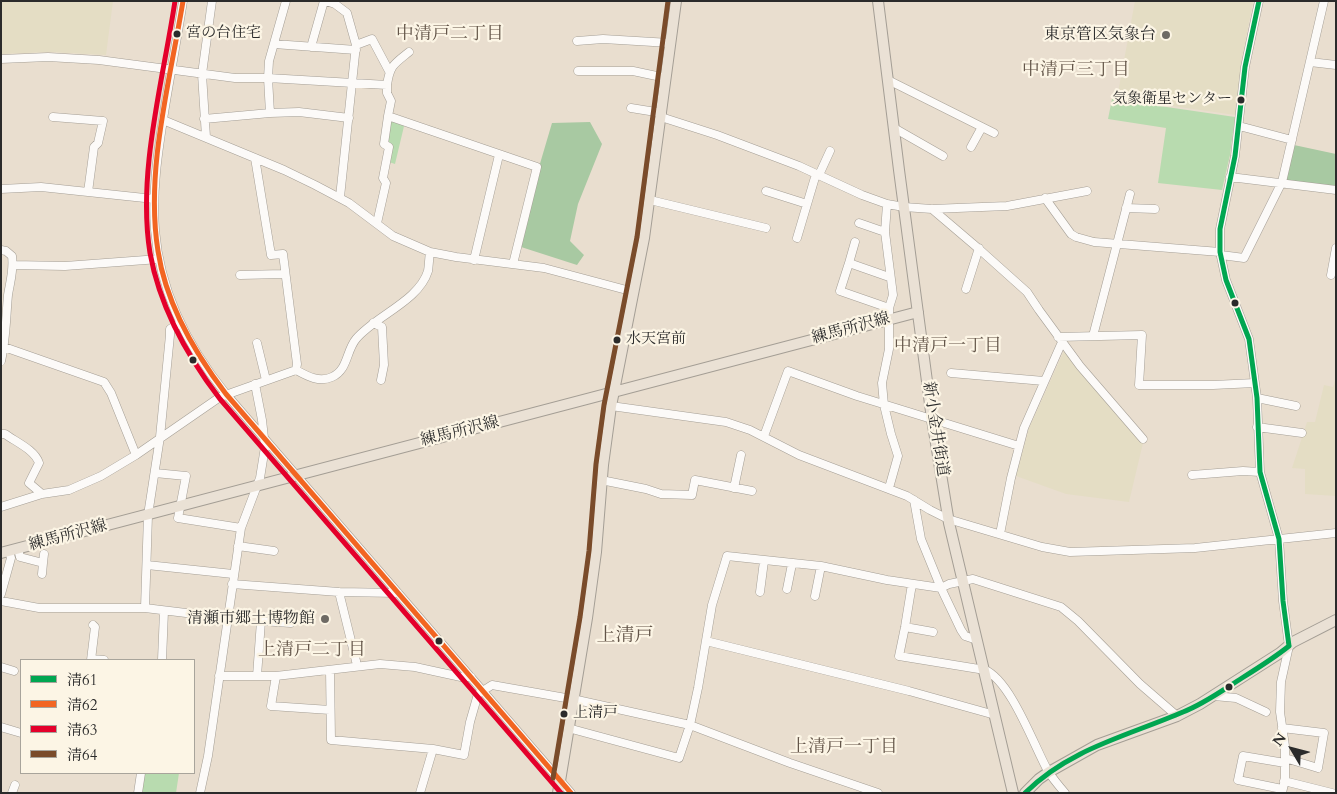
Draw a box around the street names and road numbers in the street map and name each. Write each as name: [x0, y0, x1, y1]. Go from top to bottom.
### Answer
street label: 練馬所沢線: [810, 309, 892, 349]
street label: 新小金井街道: [918, 380, 952, 478]
street label: 練馬所沢線: [419, 413, 501, 451]
street label: 練馬所沢線: [27, 516, 109, 556]

